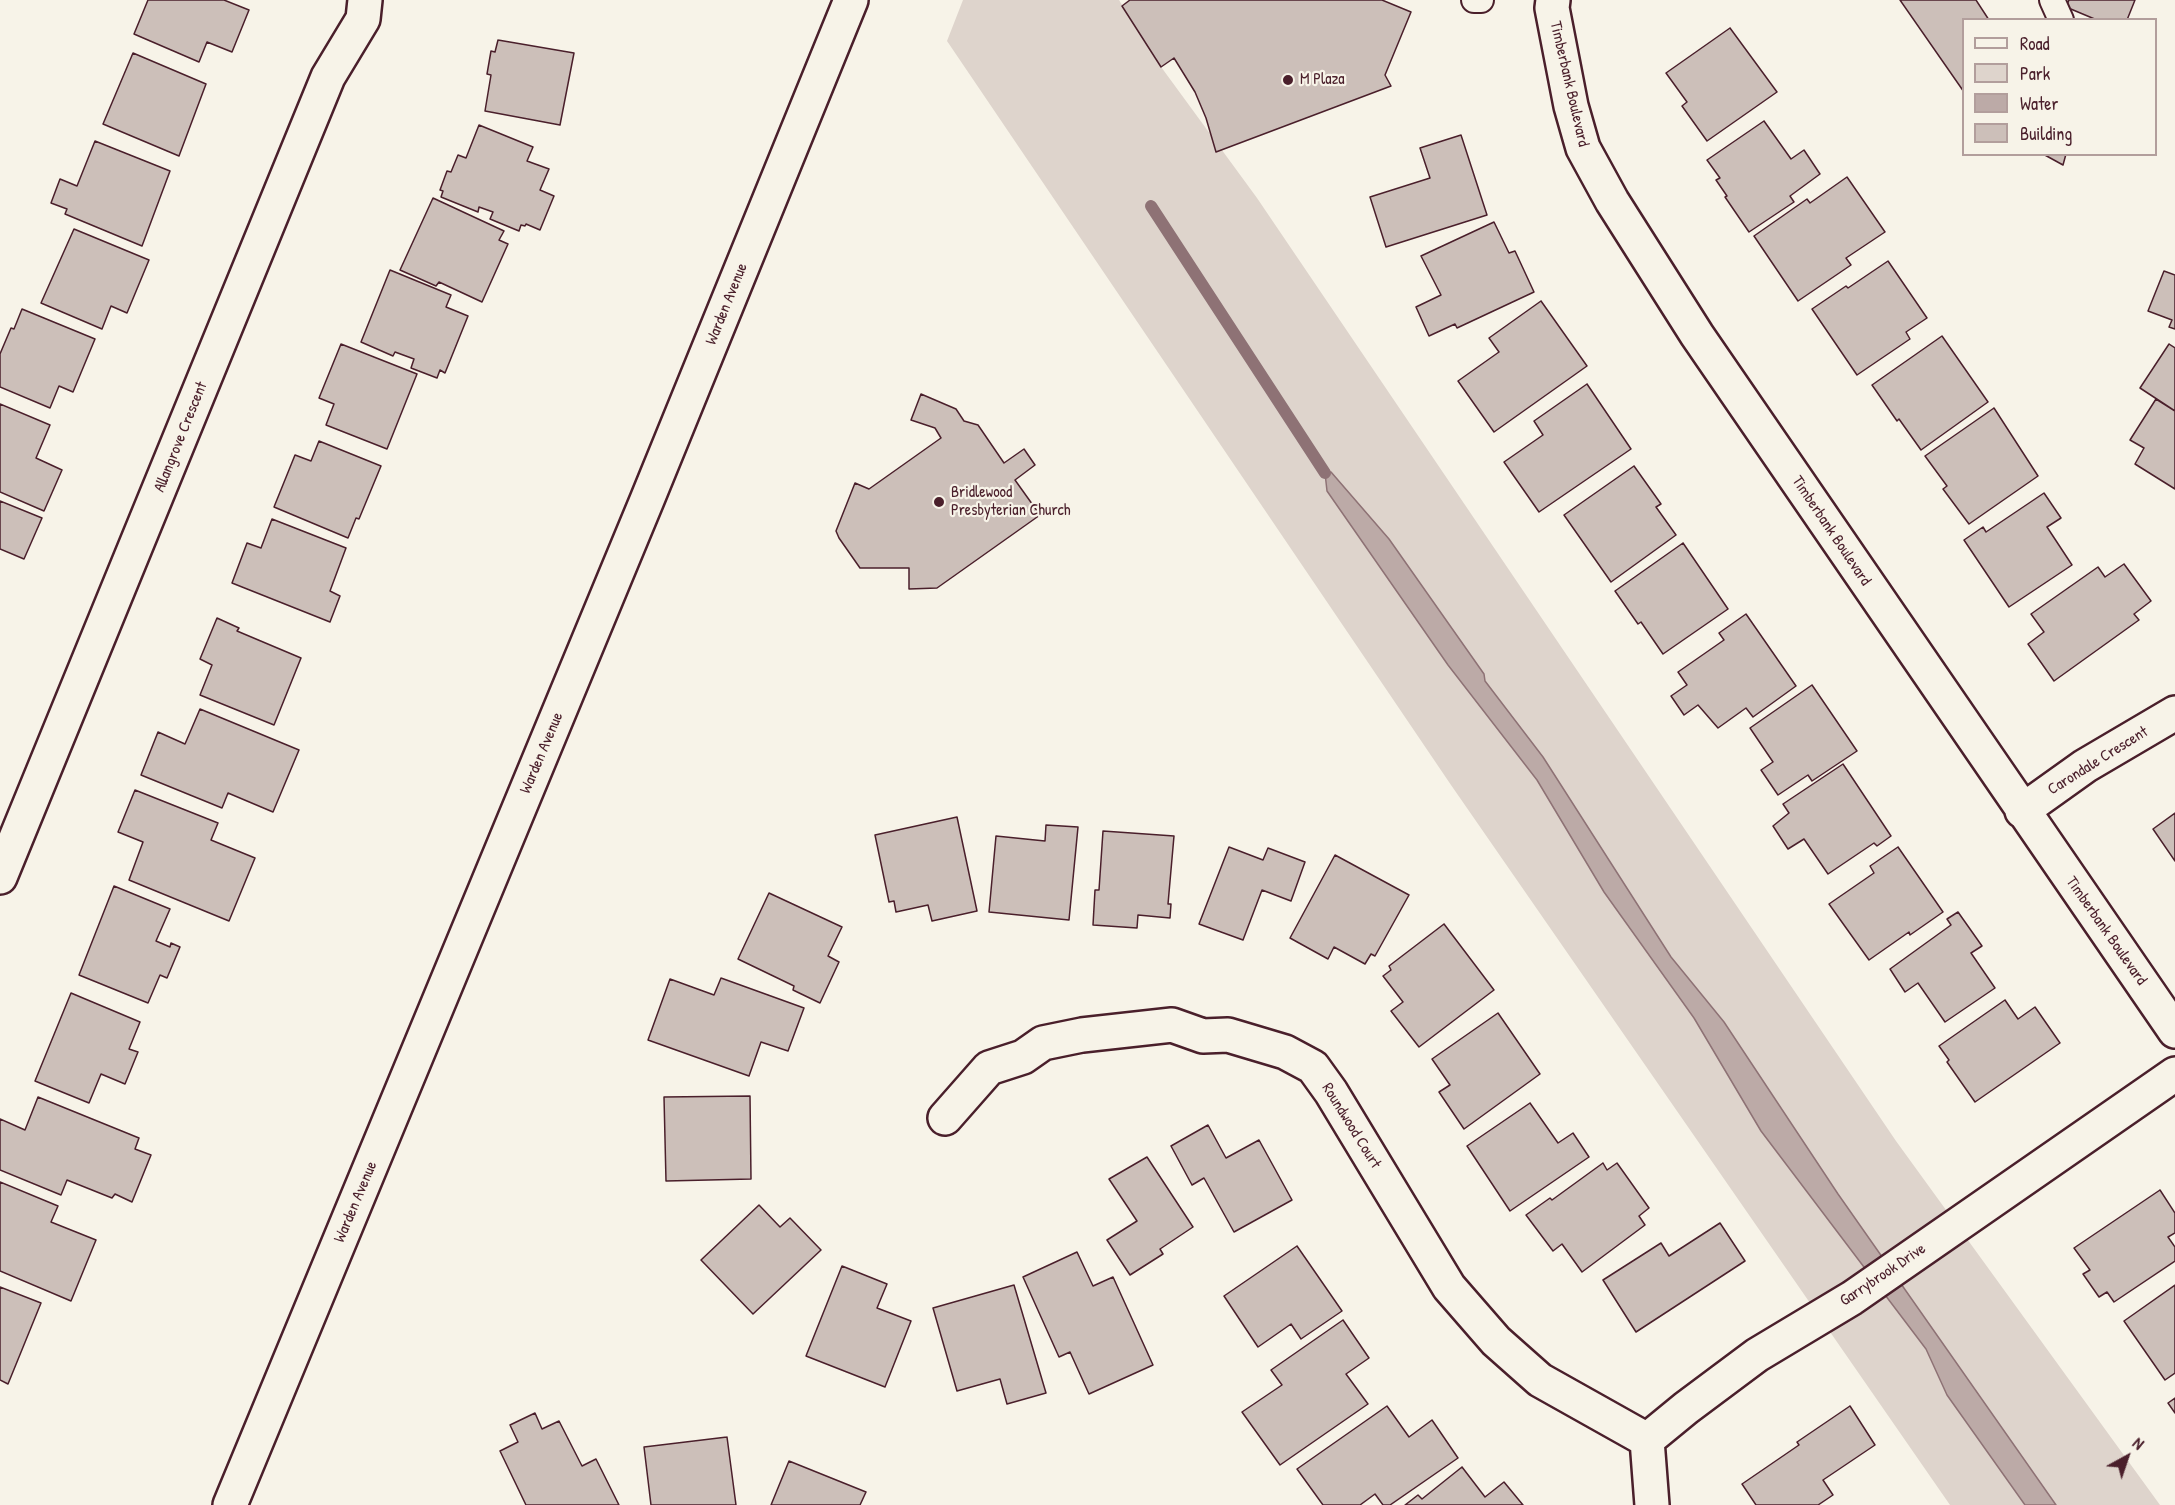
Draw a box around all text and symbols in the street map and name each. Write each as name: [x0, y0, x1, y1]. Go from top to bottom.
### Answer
legend: [1962, 18, 2157, 156]
street label: Timberbank Boulevard: [1545, 19, 1593, 149]
text: Road: [2020, 31, 2050, 56]
text: Park: [2020, 61, 2050, 86]
place label: M Plaza: [1300, 70, 1345, 90]
marker: M Plaza: [1281, 73, 1295, 87]
text: Water: [2020, 91, 2058, 116]
text: Building: [2020, 121, 2072, 146]
street label: Warden Avenue: [702, 260, 752, 348]
street label: Allangrove Crescent: [150, 379, 212, 495]
street label: Timberbank Boulevard: [1787, 473, 1875, 589]
place label: Bridlewood Presbyterian Church: [951, 483, 1071, 521]
marker: Bridlewood Presbyterian Church: [932, 495, 946, 509]
street label: Warden Avenue: [516, 709, 568, 797]
street label: Carondale Crescent: [2044, 723, 2152, 799]
street label: Timberbank Boulevard: [2061, 873, 2151, 989]
street label: Roundwood Court: [1317, 1080, 1385, 1172]
street label: Warden Avenue: [330, 1158, 382, 1246]
street label: Garrybrook Drive: [1837, 1239, 1929, 1311]
north arrow: [2097, 1427, 2157, 1487]
text: N: [2128, 1432, 2149, 1454]

